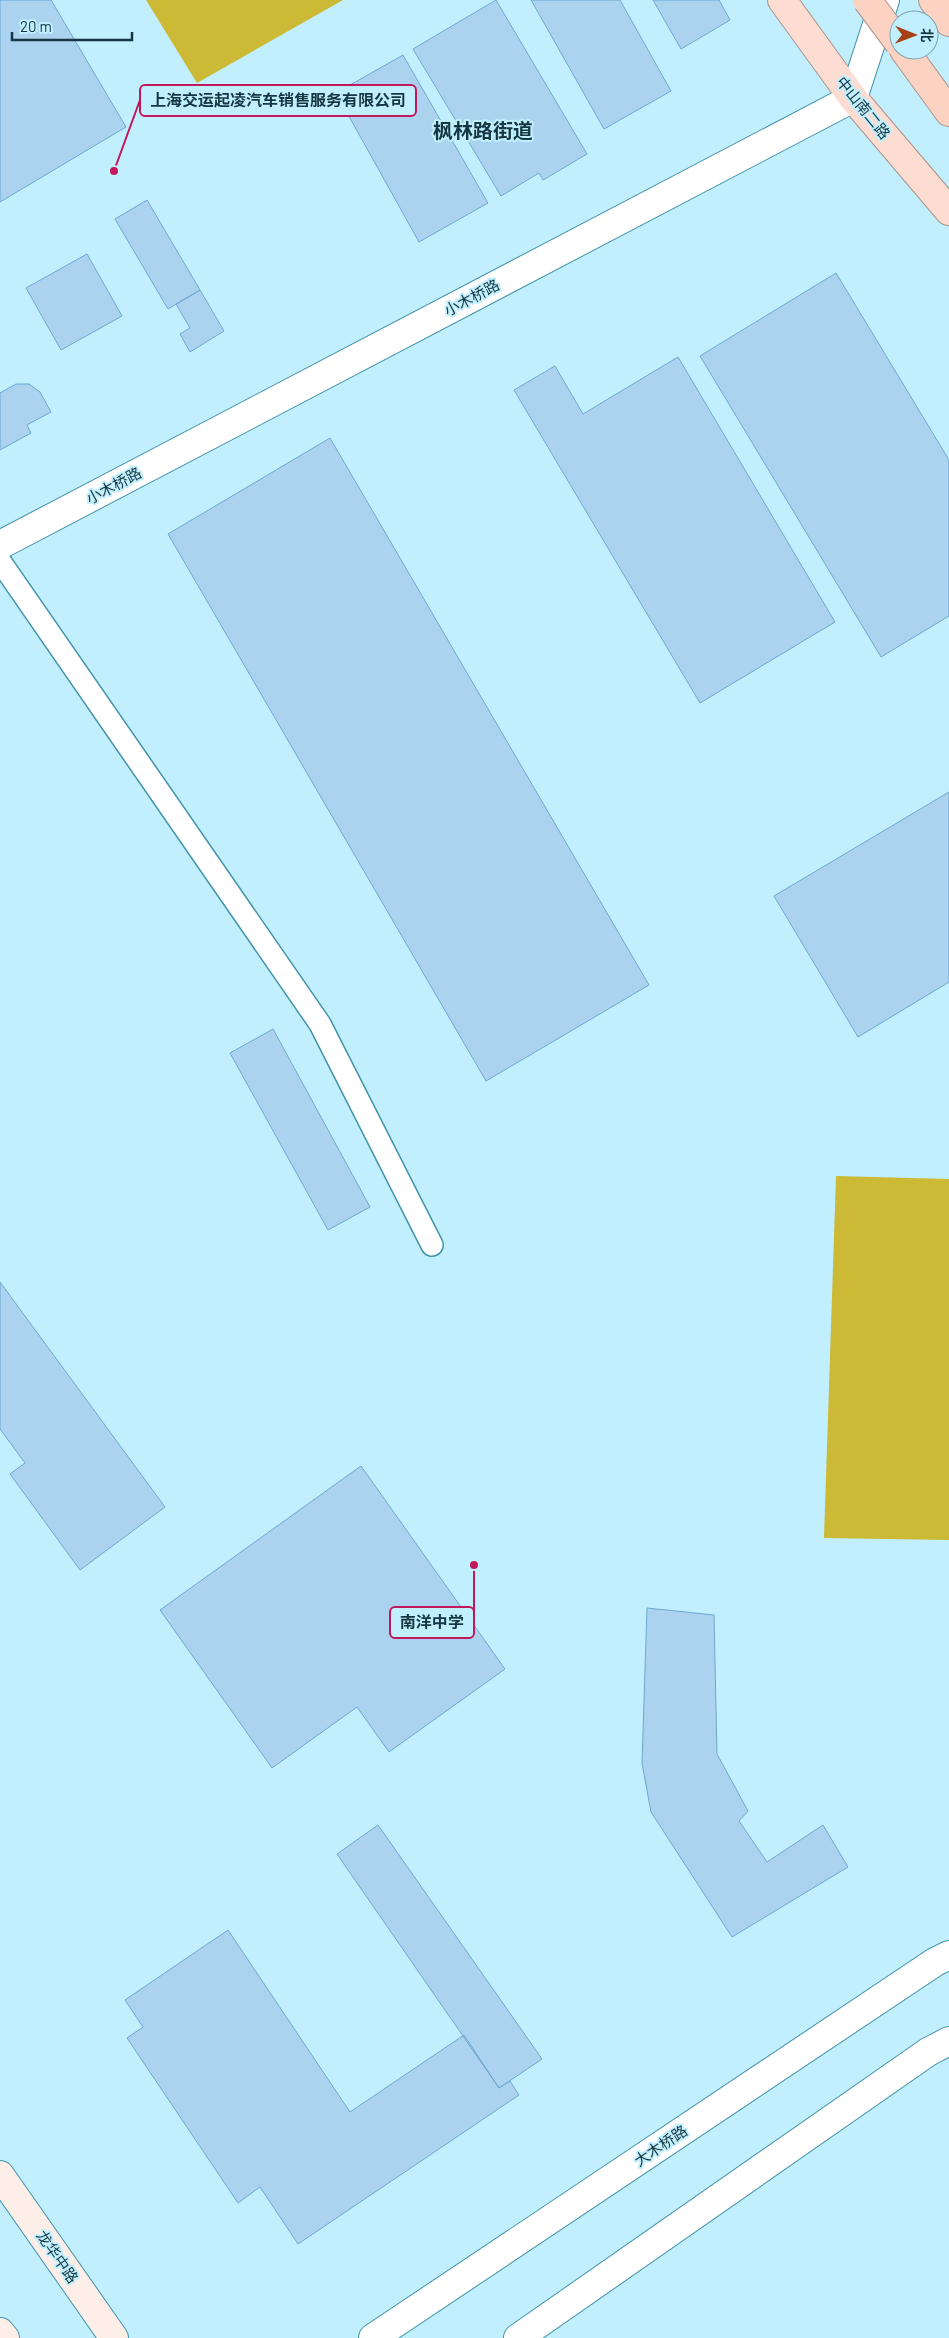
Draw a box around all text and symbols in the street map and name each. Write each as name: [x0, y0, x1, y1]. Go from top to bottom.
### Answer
scale bar: [12, 10, 132, 42]
north arrow: [889, 10, 939, 60]
text: 20 m: [20, 17, 52, 35]
text: 北: [919, 28, 936, 42]
street label: 中山南二路: [833, 73, 894, 142]
callout: 上海交运起凌汽车销售服务有限公司: [140, 85, 416, 116]
text: 上海交运起凌汽车销售服务有限公司: [150, 90, 406, 109]
district label: 枫林路街道: [433, 118, 533, 142]
street label: 小木桥路: [441, 275, 502, 319]
street label: 小木桥路: [83, 463, 144, 507]
callout: 南洋中学: [390, 1607, 474, 1638]
text: 南洋中学: [400, 1612, 464, 1631]
street label: 大木桥路: [631, 2121, 690, 2169]
street label: 龙华中路: [33, 2227, 82, 2286]

